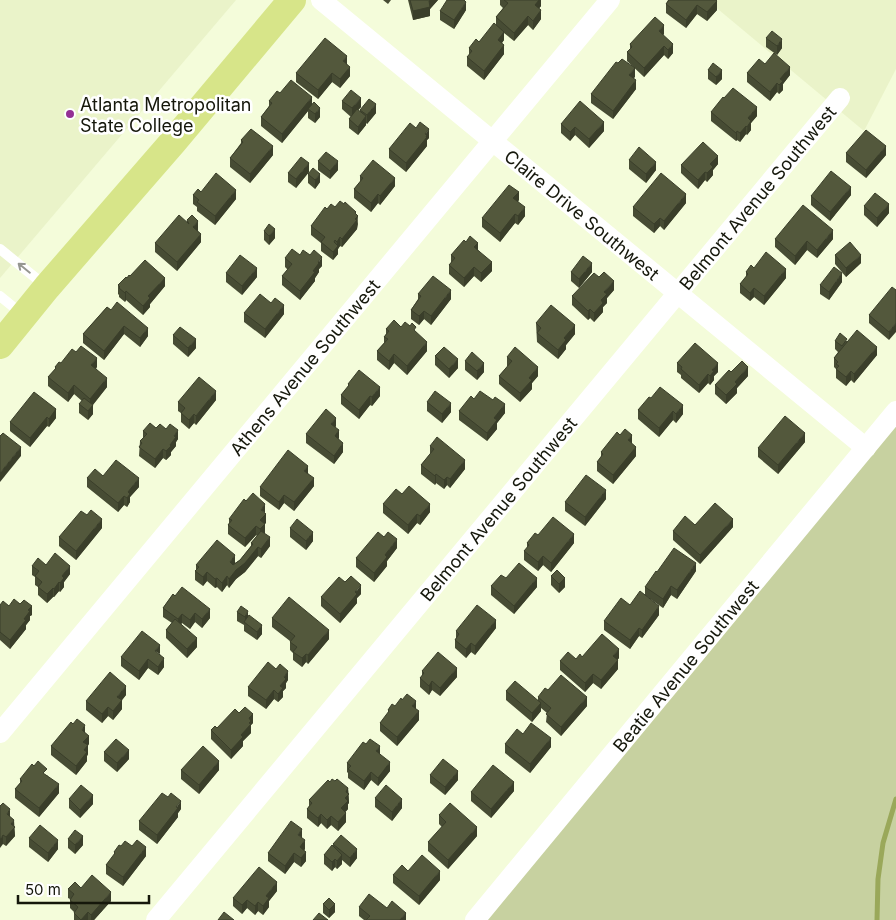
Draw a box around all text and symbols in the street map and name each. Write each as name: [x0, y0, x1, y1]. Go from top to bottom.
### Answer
place label: Atlanta Metropolitan State College: [80, 94, 251, 136]
street label: Belmont Avenue Southwest: [675, 101, 840, 294]
marker: Atlanta Metropolitan State College: [64, 108, 76, 120]
street label: Claire Drive Southwest: [501, 145, 664, 284]
one-way arrow: [17, 262, 30, 273]
street label: Athens Avenue Southwest: [225, 275, 384, 459]
street label: Belmont Avenue Southwest: [416, 412, 581, 605]
street label: Beatie Avenue Southwest: [608, 575, 763, 756]
scale bar: [18, 872, 149, 904]
text: 50 m: [25, 880, 61, 899]

